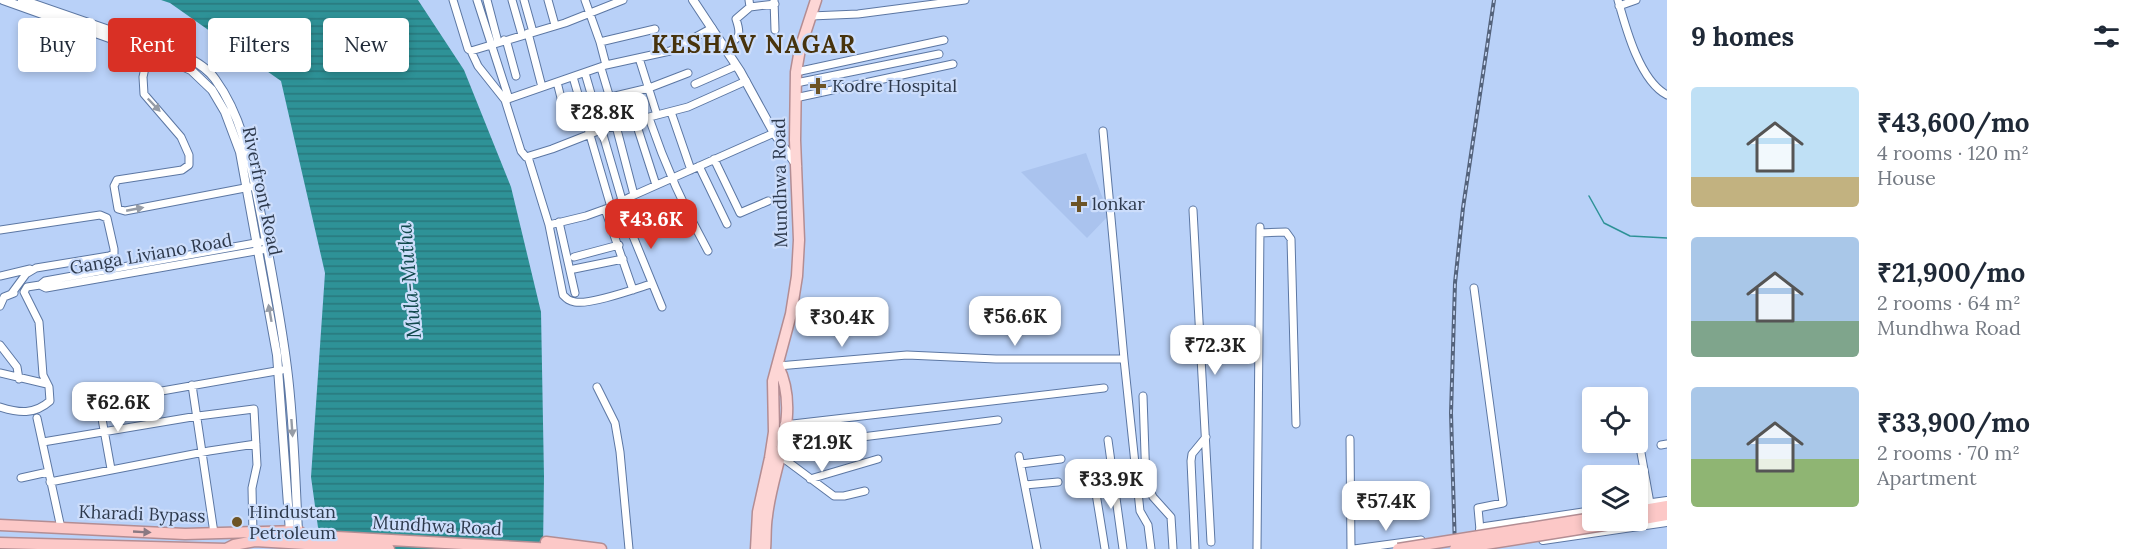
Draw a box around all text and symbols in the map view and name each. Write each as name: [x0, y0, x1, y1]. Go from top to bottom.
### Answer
chip: Buy: [18, 18, 96, 72]
chip: Rent: [108, 18, 196, 72]
chip: Filters: [208, 18, 311, 72]
chip: New: [323, 18, 409, 72]
text: 9 homes: [1691, 20, 1794, 53]
icon: filters: [2090, 20, 2123, 53]
district label: KESHAV NAGAR: [651, 29, 857, 60]
place label: Kodre Hospital: [832, 74, 957, 97]
marker: Kodre Hospital: [809, 77, 827, 95]
pin: ₹28.8K: [553, 92, 651, 143]
one-way arrow: [147, 98, 161, 113]
text: ₹28.8K: [570, 99, 634, 124]
text: ₹43,600/mo: [1877, 106, 2030, 139]
icon: home: [1739, 111, 1811, 183]
street label: Mundhwa Road: [767, 118, 792, 248]
street label: Riverfront Road: [238, 124, 287, 258]
text: 4 rooms · 120 m²: [1877, 140, 2029, 165]
text: House: [1877, 165, 1936, 190]
place label: lonkar: [1092, 192, 1145, 215]
marker: lonkar: [1070, 195, 1088, 213]
pin: ₹43.6K: [602, 199, 700, 250]
one-way arrow: [126, 204, 145, 213]
text: ₹43.6K: [619, 206, 683, 231]
water label: Mula-Mutha: [391, 222, 426, 340]
street label: Ganga Liviano Road: [68, 228, 234, 279]
text: ₹21,900/mo: [1877, 256, 2025, 289]
icon: home: [1739, 261, 1811, 333]
text: 2 rooms · 64 m²: [1877, 290, 2021, 315]
pin: ₹56.6K: [966, 296, 1064, 347]
pin: ₹30.4K: [793, 297, 891, 348]
one-way arrow: [265, 303, 274, 322]
text: ₹56.6K: [983, 303, 1047, 328]
text: ₹30.4K: [810, 304, 874, 329]
text: Mundhwa Road: [1877, 315, 2021, 340]
pin: ₹72.3K: [1166, 325, 1264, 376]
text: ₹72.3K: [1184, 332, 1246, 357]
pin: ₹62.6K: [69, 382, 167, 433]
map controls: [1582, 387, 1648, 531]
button: locate: [1582, 387, 1648, 453]
text: ₹62.6K: [86, 389, 150, 414]
text: ₹33,900/mo: [1877, 406, 2030, 439]
icon: home: [1739, 411, 1811, 483]
one-way arrow: [287, 418, 297, 437]
pin: ₹21.9K: [773, 422, 871, 473]
text: ₹21.9K: [792, 429, 852, 454]
text: 2 rooms · 70 m²: [1877, 440, 2020, 465]
pin: ₹33.9K: [1062, 459, 1160, 510]
button: layers: [1582, 465, 1648, 531]
text: Apartment: [1877, 465, 1977, 490]
text: ₹33.9K: [1079, 466, 1143, 491]
pin: ₹57.4K: [1337, 481, 1435, 532]
text: ₹57.4K: [1356, 488, 1416, 513]
street label: Kharadi Bypass: [78, 500, 206, 527]
place label: Hindustan Petroleum: [249, 500, 336, 544]
street label: Mundhwa Road: [372, 511, 503, 540]
marker: Hindustan Petroleum: [230, 515, 244, 529]
one-way arrow: [133, 527, 152, 537]

